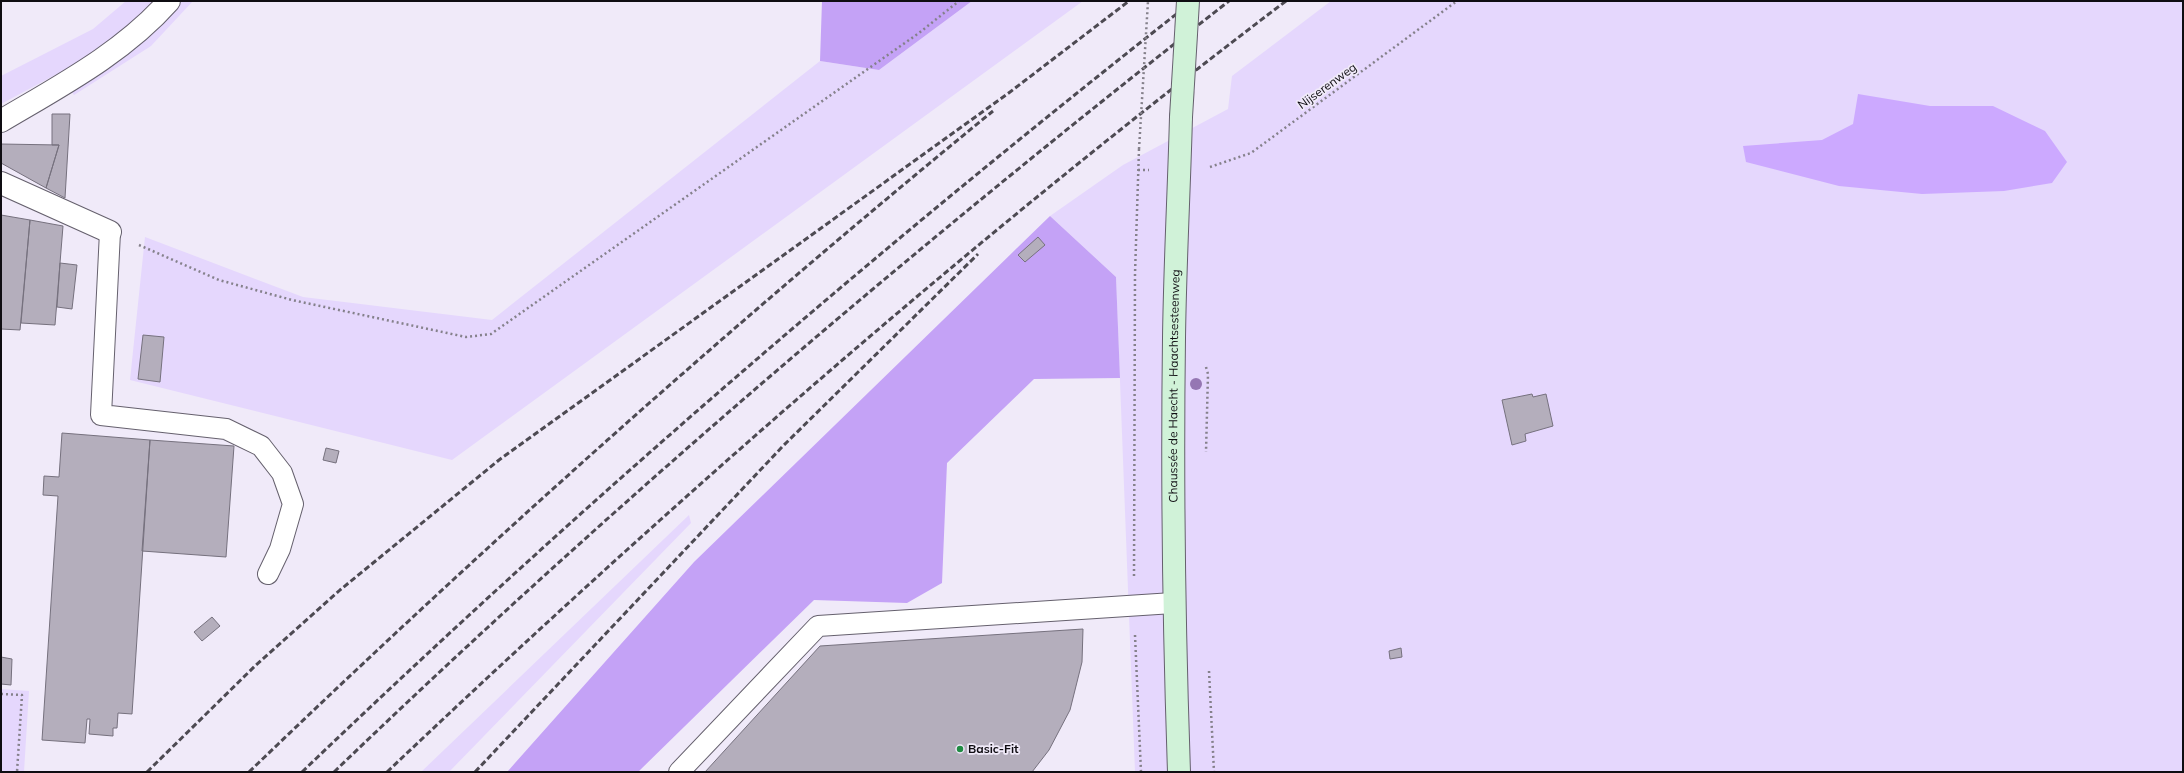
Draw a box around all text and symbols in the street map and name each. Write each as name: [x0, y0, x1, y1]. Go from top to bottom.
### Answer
street label: Nijserenweg: [1294, 59, 1359, 112]
street label: Chaussée de Haecht - Haachtsesteenweg: [1165, 269, 1183, 503]
place label: Basic-Fit: [968, 741, 1019, 756]
marker: Basic-Fit: [955, 744, 965, 754]

